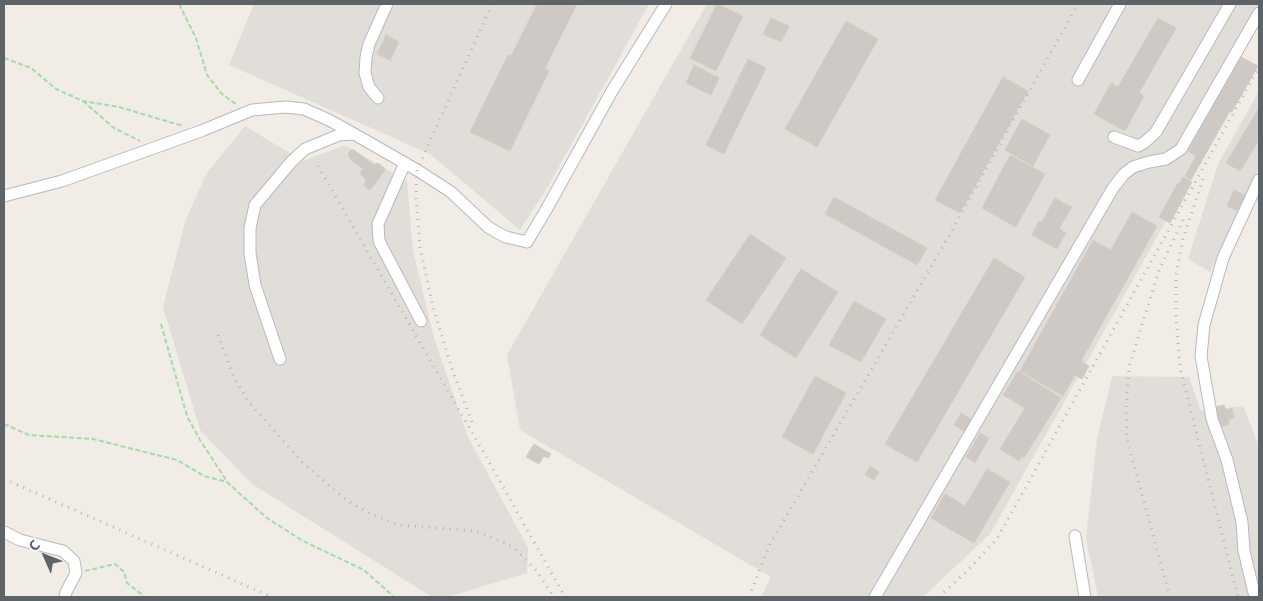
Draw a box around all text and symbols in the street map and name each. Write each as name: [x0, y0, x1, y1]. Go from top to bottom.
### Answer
north arrow: [20, 531, 70, 581]
text: С: [24, 535, 44, 555]

